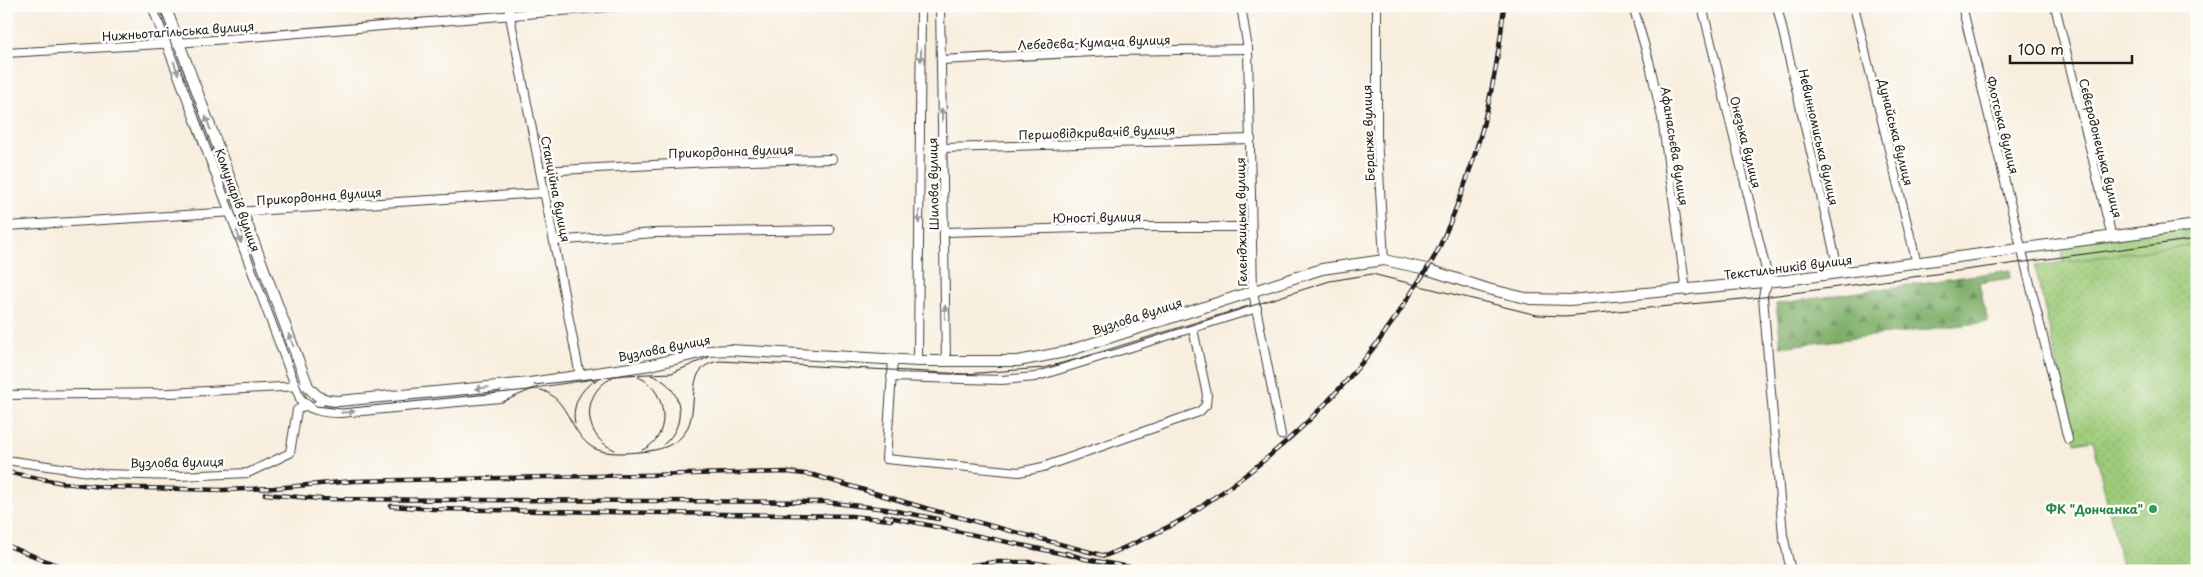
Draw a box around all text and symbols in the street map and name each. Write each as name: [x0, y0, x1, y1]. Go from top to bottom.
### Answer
street label: Нижньотагільська вулиця: [101, 17, 255, 45]
street label: Лебедєва-Кумача вулиця: [1017, 30, 1171, 54]
scale bar: [2010, 32, 2133, 64]
text: 100 m: [2018, 37, 2064, 60]
one-way arrow: [916, 47, 924, 63]
one-way arrow: [173, 61, 180, 76]
street label: Невинномиська вулиця: [1795, 67, 1843, 207]
street label: Флотська вулиця: [1982, 74, 2024, 176]
street label: Дунайська вулиця: [1874, 75, 1918, 188]
street label: Сєвєродонецька вулиця: [2075, 76, 2127, 220]
street label: Беранже вулиця: [1357, 84, 1379, 182]
street label: Афанасьєва вулиця: [1657, 85, 1693, 207]
street label: Онезька вулиця: [1726, 94, 1766, 190]
one-way arrow: [938, 106, 946, 122]
one-way arrow: [204, 115, 212, 130]
street label: Першовідкривачів вулиця: [1018, 120, 1176, 144]
street label: Станційна вулиця: [537, 134, 575, 244]
street label: Шилова вулиця: [923, 137, 943, 231]
street label: Прикордонна вулиця: [668, 140, 794, 162]
street label: Комунарів вулиця: [211, 146, 265, 254]
street label: Геленджицька вулиця: [1231, 157, 1251, 287]
street label: Прикордонна вулиця: [256, 183, 382, 209]
street label: Юності вулиця: [1052, 207, 1142, 227]
one-way arrow: [915, 210, 923, 226]
one-way arrow: [235, 230, 243, 245]
street label: Текстильників вулиця: [1723, 250, 1853, 284]
street label: Вузлова вулиця: [1090, 293, 1184, 339]
one-way arrow: [941, 304, 949, 320]
street label: Вузлова вулиця: [616, 330, 712, 366]
one-way arrow: [287, 333, 294, 348]
one-way arrow: [473, 384, 489, 392]
one-way arrow: [340, 407, 356, 415]
street label: Вузлова вулиця: [130, 452, 224, 472]
place label: ФК "Дончанка": [2046, 500, 2143, 518]
marker: ФК "Дончанка": [2147, 503, 2159, 515]

